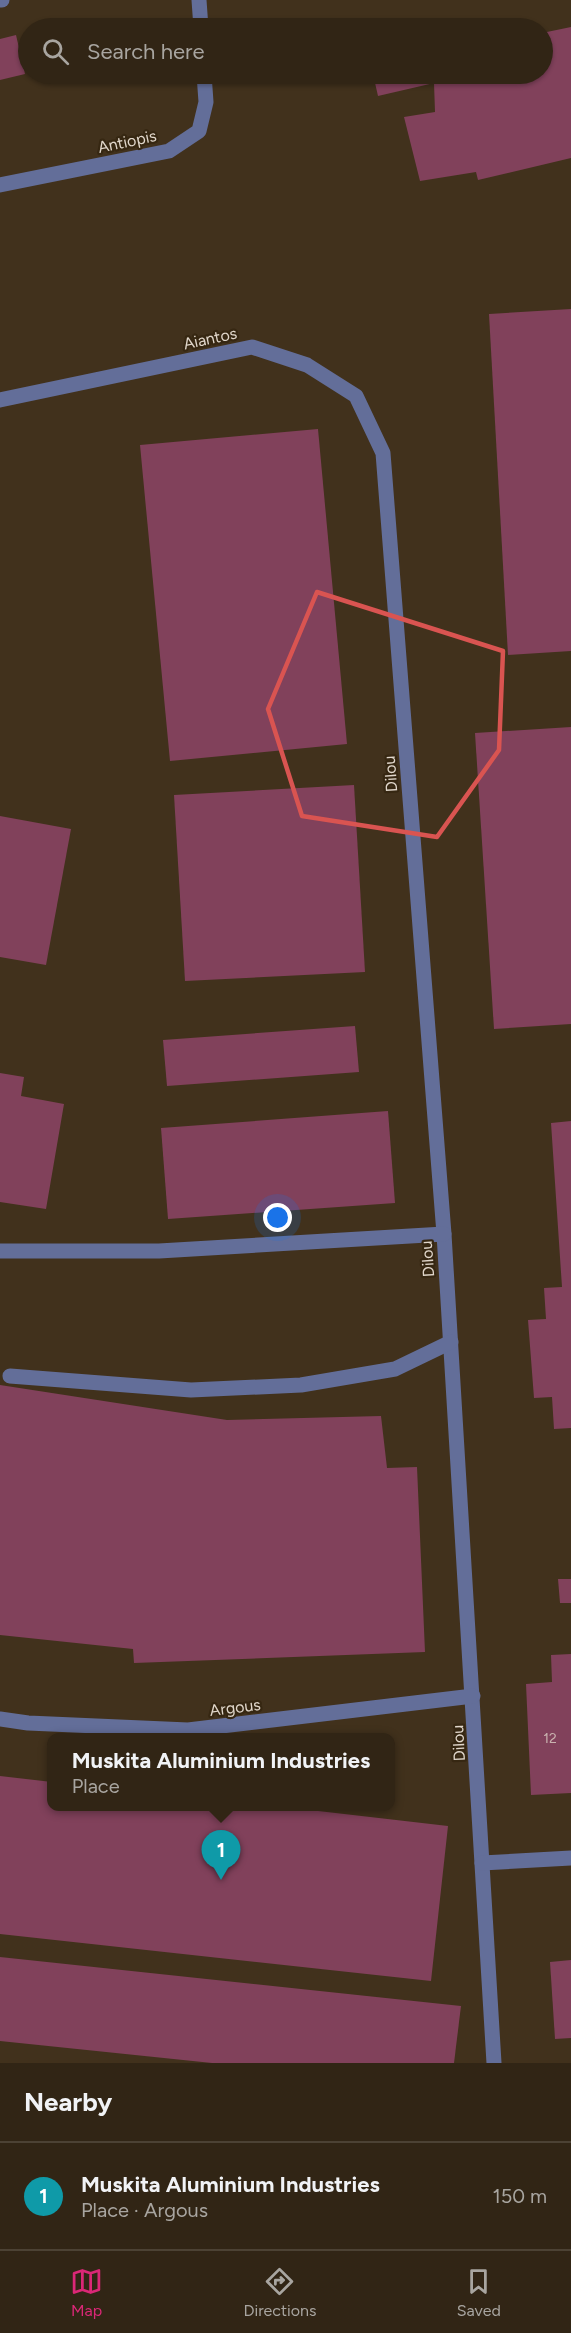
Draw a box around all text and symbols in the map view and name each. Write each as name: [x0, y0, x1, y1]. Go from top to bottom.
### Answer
search box: [18, 18, 553, 84]
icon: search: [39, 35, 72, 68]
text: Search here: [87, 38, 205, 65]
street label: Antiopis: [96, 126, 158, 157]
street label: Aiantos: [182, 324, 239, 353]
street label: Dilou: [380, 755, 401, 793]
your location: [263, 1203, 292, 1232]
street label: Dilou: [417, 1240, 438, 1278]
street label: Argous: [208, 1695, 262, 1720]
street label: Dilou: [448, 1724, 469, 1762]
house number: 12: [543, 1730, 557, 1747]
popup: [47, 1733, 395, 1811]
text: Muskita Aluminium Industries: [72, 1747, 370, 1774]
text: Place: [72, 1774, 120, 1798]
pin: 1: [202, 1830, 240, 1880]
text: Nearby: [24, 2086, 112, 2118]
text: Muskita Aluminium Industries: [81, 2171, 380, 2198]
text: 1: [39, 2184, 48, 2208]
text: 150 m: [492, 2184, 547, 2208]
text: Place · Argous: [81, 2198, 208, 2222]
tab: Map: [70, 2265, 103, 2320]
tab: Directions: [243, 2265, 316, 2320]
tab: Saved: [457, 2265, 501, 2320]

